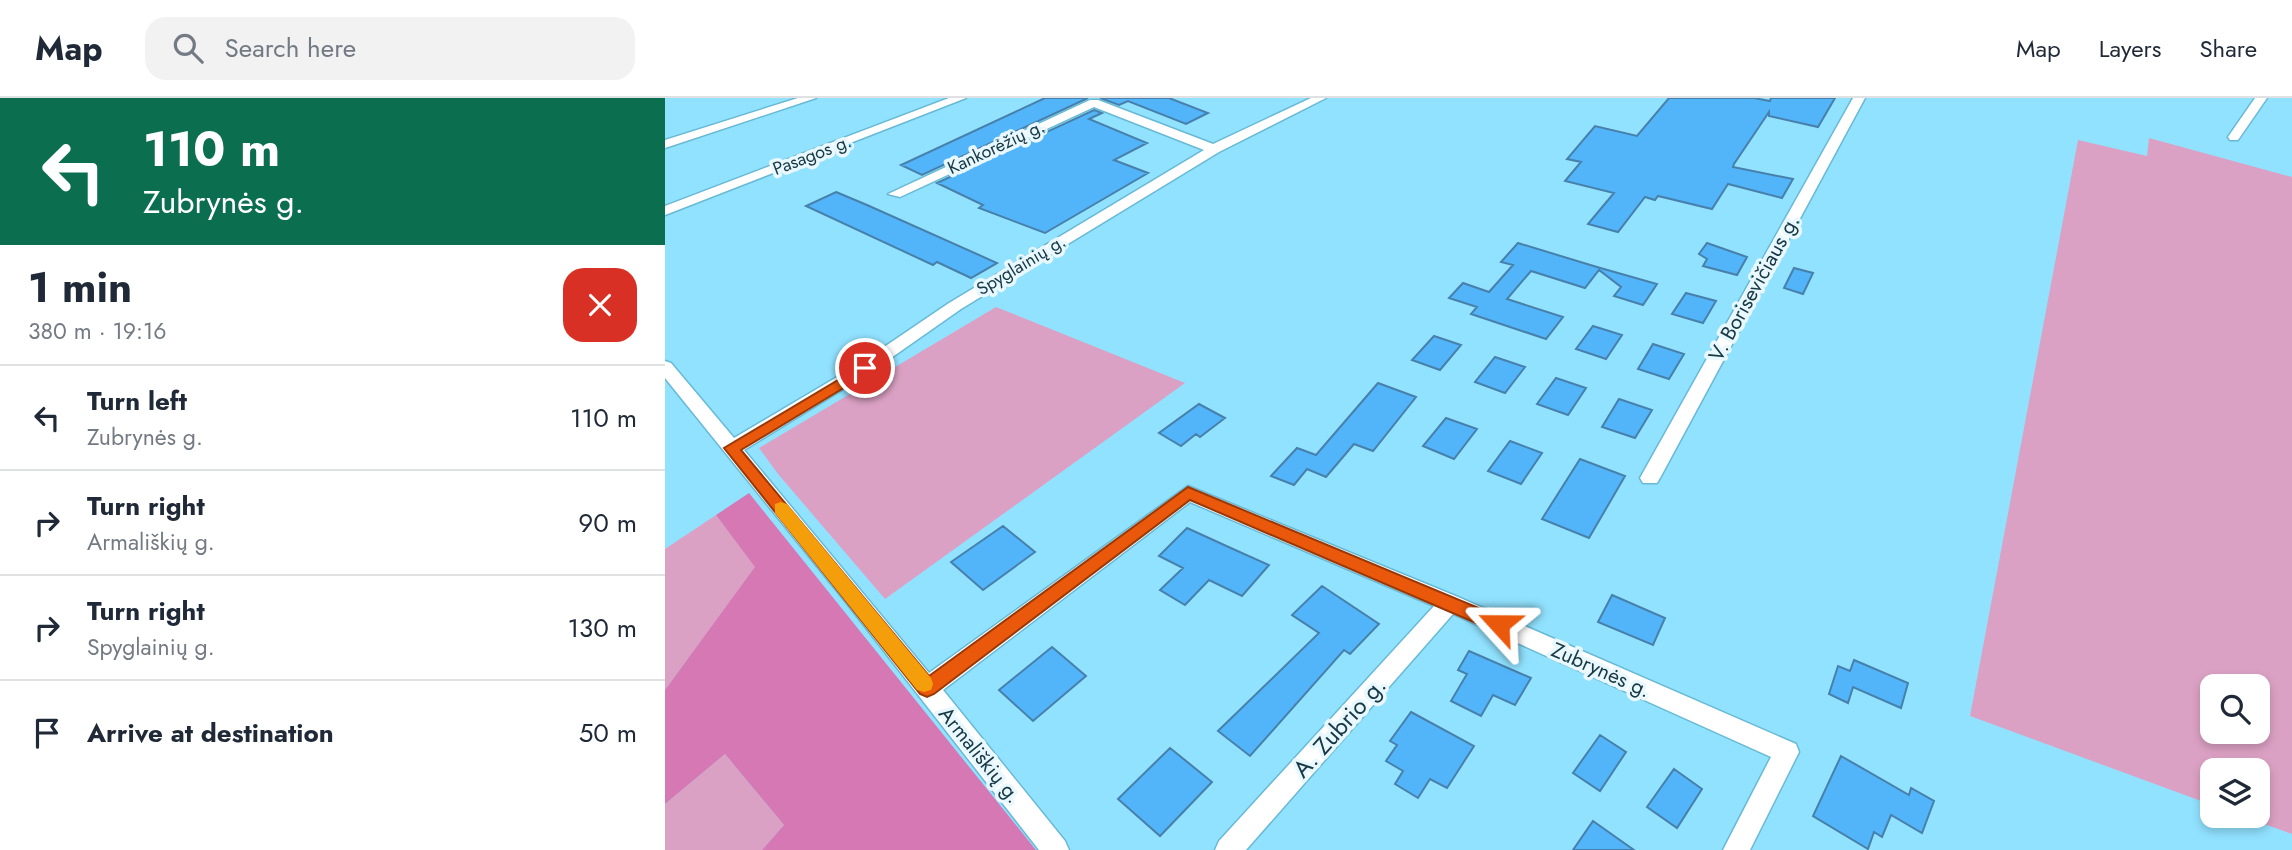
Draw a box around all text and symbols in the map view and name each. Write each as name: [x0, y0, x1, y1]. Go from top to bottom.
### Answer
search box: [145, 17, 635, 80]
text: Map: [35, 25, 103, 72]
icon: search: [169, 29, 207, 67]
text: Search here: [225, 29, 356, 67]
text: Map: [2016, 31, 2061, 66]
text: Layers: [2099, 31, 2161, 66]
text: Share: [2199, 31, 2257, 66]
street label: Kankorėžių g.: [943, 113, 1049, 181]
text: 110 m: [143, 114, 280, 184]
icon: left: [28, 126, 119, 217]
street label: Pasagos g.: [769, 128, 855, 182]
text: Zubrynės g.: [143, 179, 304, 225]
street label: V. Borisevičiaus g.: [1701, 209, 1807, 367]
street label: Spyglainių g.: [971, 228, 1071, 302]
text: 1 min: [28, 257, 132, 318]
button: close: [563, 268, 637, 342]
text: 380 m · 19:16: [28, 314, 167, 348]
pin: [835, 338, 895, 398]
icon: arrive: [846, 349, 884, 387]
text: Turn left: [87, 382, 187, 420]
icon: left: [28, 399, 66, 437]
text: 110 m: [570, 399, 637, 437]
text: Zubrynės g.: [87, 420, 203, 454]
text: Turn right: [87, 487, 205, 525]
icon: right: [28, 504, 66, 542]
text: 90 m: [578, 504, 637, 542]
text: Armališkių g.: [87, 525, 215, 559]
position arrow: [1462, 587, 1536, 661]
text: Turn right: [87, 592, 205, 630]
icon: right: [28, 609, 66, 647]
text: 130 m: [567, 609, 637, 647]
text: Spyglainių g.: [87, 630, 215, 664]
street label: Zubrynės g.: [1547, 635, 1655, 705]
street label: A. Zubrio g.: [1284, 669, 1394, 785]
map controls: [2200, 674, 2270, 828]
button: search: [2200, 674, 2270, 744]
street label: Armališkių g.: [932, 700, 1028, 810]
icon: arrive: [28, 714, 66, 752]
text: Arrive at destination: [87, 714, 334, 752]
text: 50 m: [579, 714, 637, 752]
button: layers: [2200, 758, 2270, 828]

